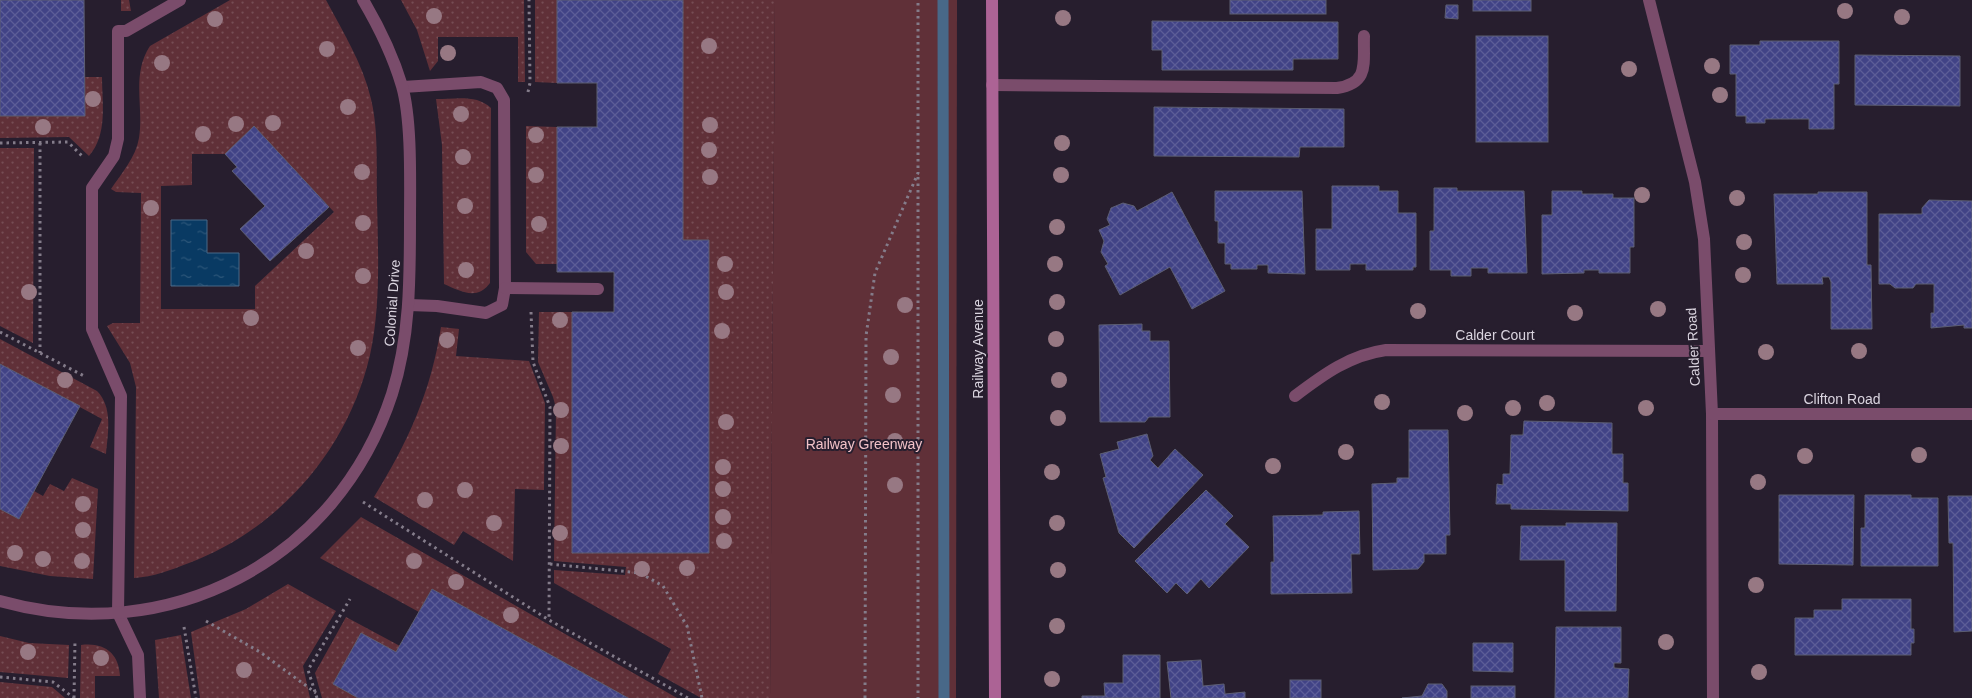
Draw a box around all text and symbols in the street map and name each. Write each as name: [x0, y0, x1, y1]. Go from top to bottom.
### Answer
street label: Colonial Drive: [381, 259, 403, 347]
street label: Railway Avenue: [970, 299, 986, 399]
street label: Calder Road: [1683, 307, 1703, 387]
street label: Calder Court: [1455, 327, 1535, 343]
street label: Clifton Road: [1803, 391, 1881, 407]
park label: Railway Greenway: [806, 436, 922, 452]

